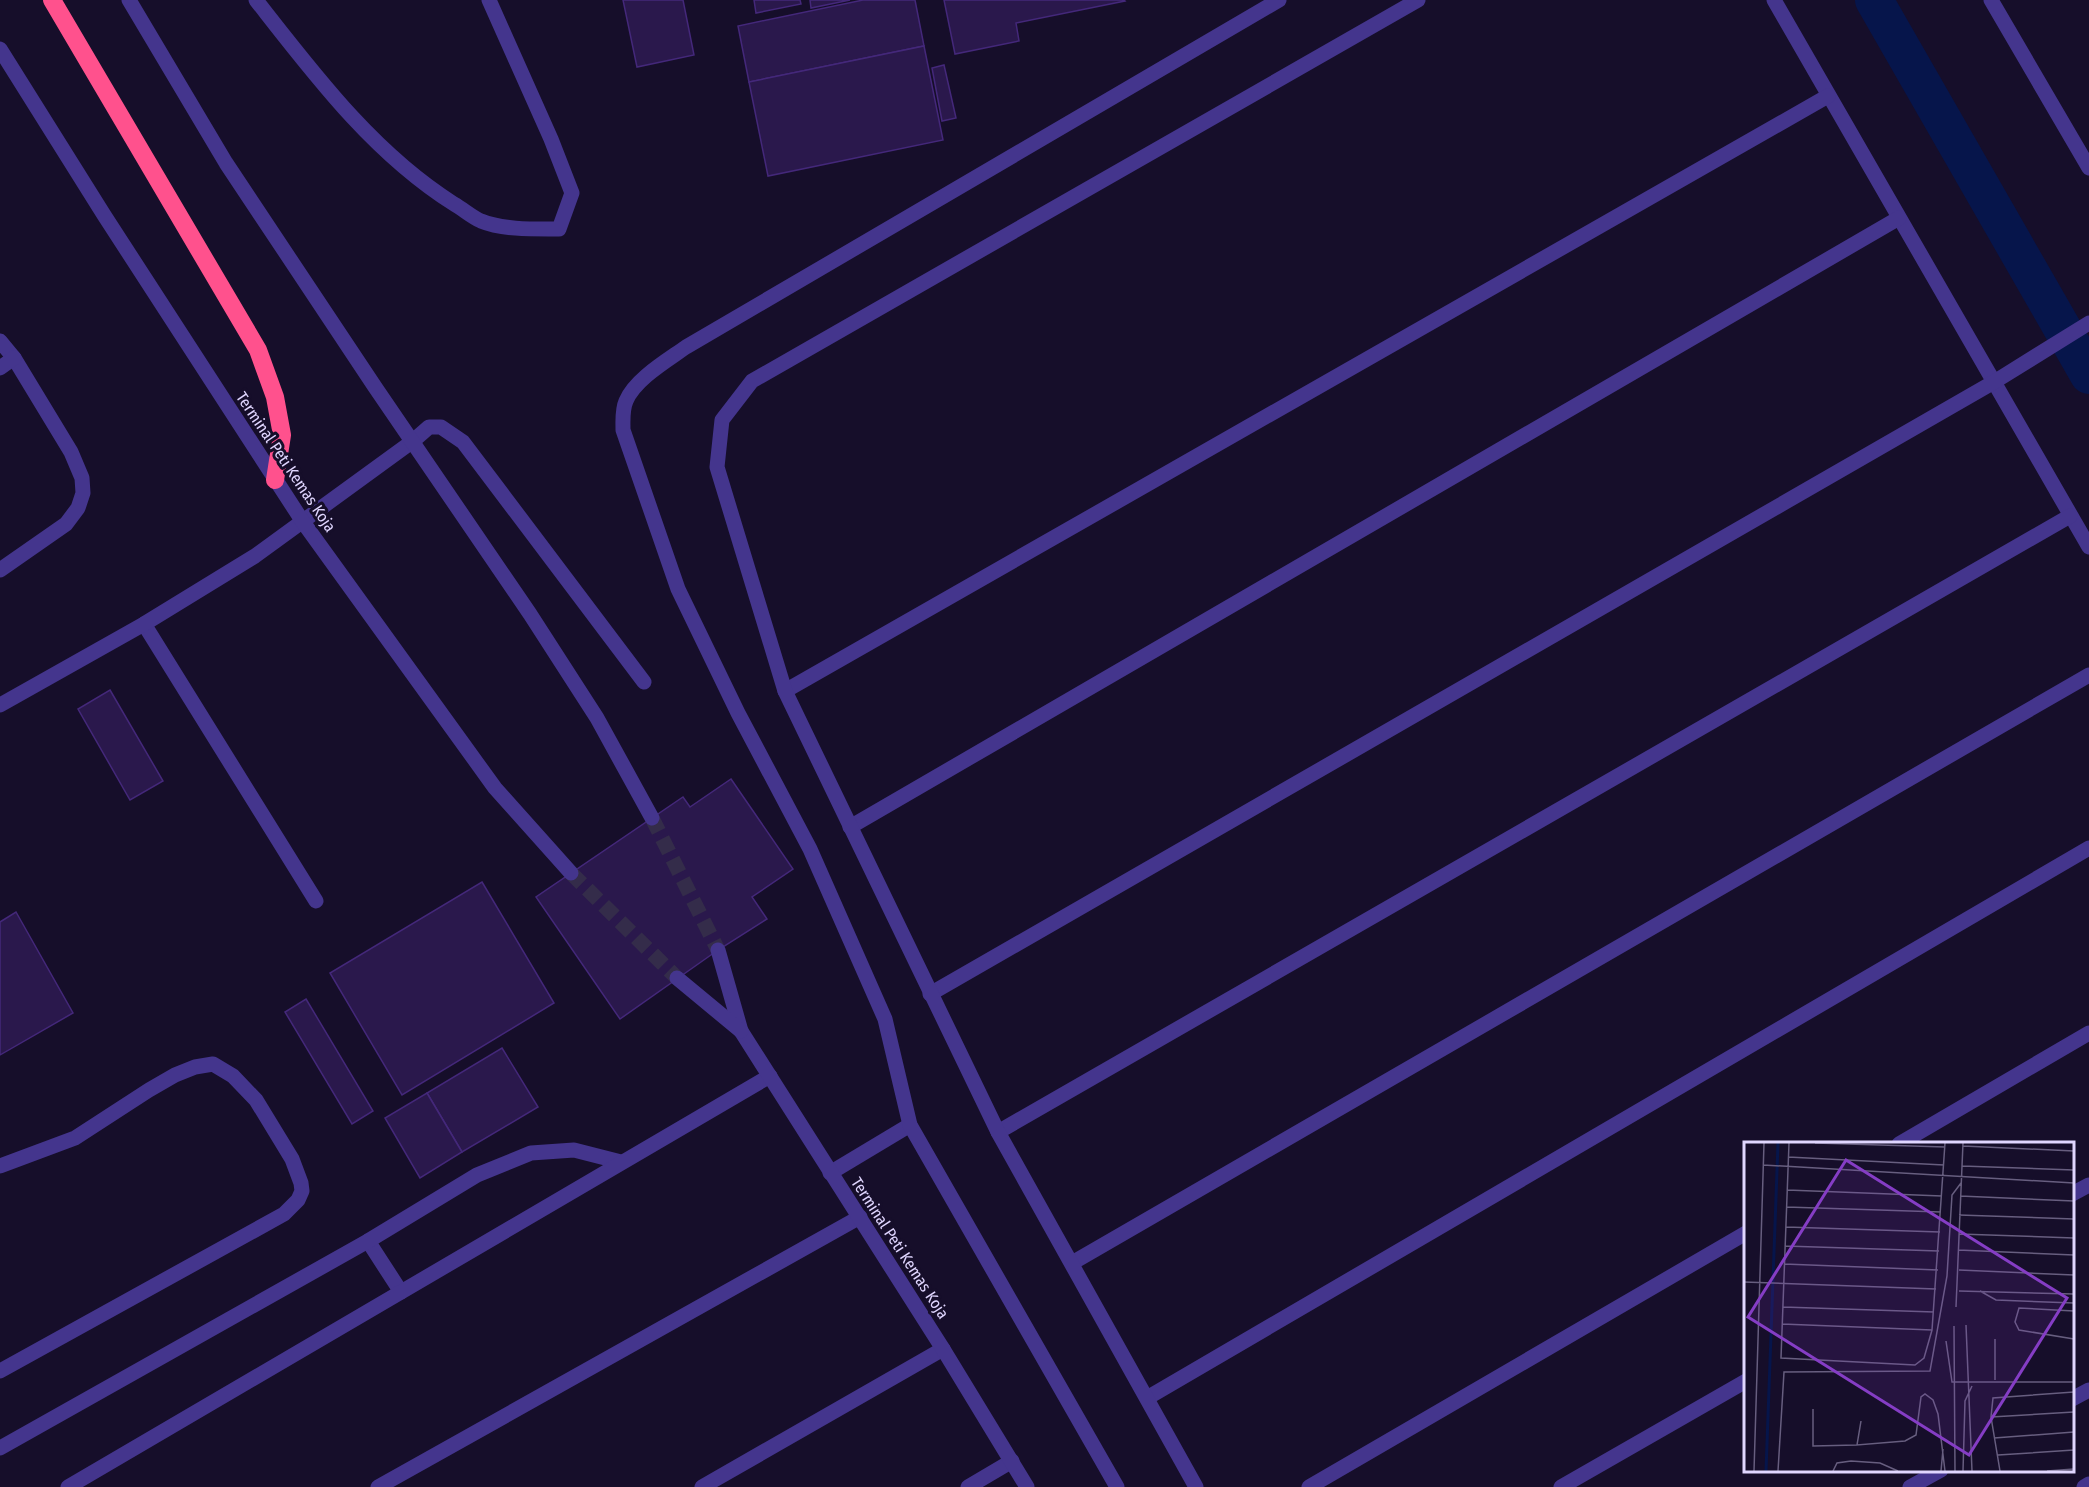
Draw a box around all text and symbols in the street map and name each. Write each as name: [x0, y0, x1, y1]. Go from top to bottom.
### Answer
street label: Terminal Peti Kemas Koja: [232, 388, 340, 536]
inset map: [1744, 1142, 2074, 1472]
street label: Terminal Peti Kemas Koja: [847, 1174, 953, 1322]

